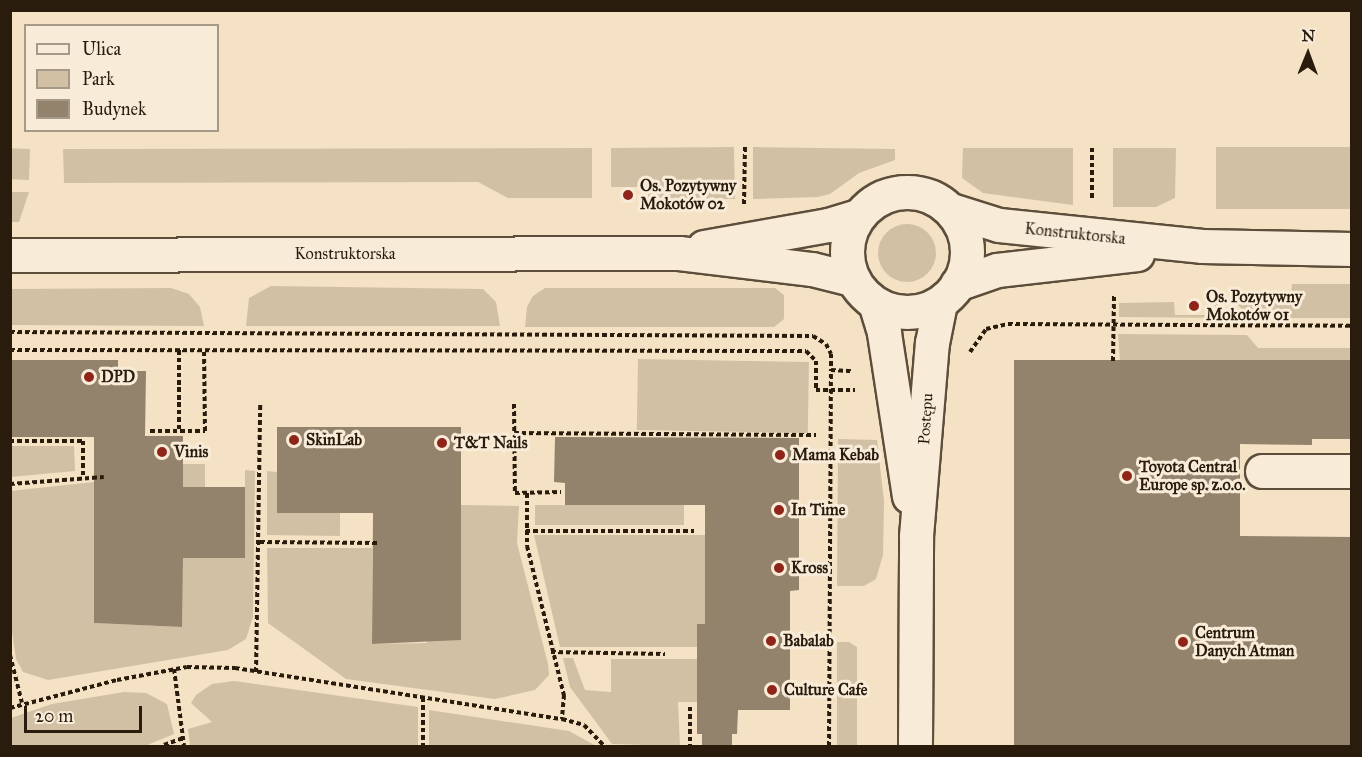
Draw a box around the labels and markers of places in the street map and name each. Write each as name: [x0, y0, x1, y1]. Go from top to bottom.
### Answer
place label: Os. Pozytywny Mokotów 02: [640, 176, 736, 214]
marker: Os. Pozytywny Mokotów 02: [621, 188, 635, 202]
place label: Os. Pozytywny Mokotów 01: [1206, 287, 1302, 325]
marker: Os. Pozytywny Mokotów 01: [1187, 299, 1201, 313]
place label: DPD: [101, 367, 135, 387]
marker: DPD: [82, 370, 96, 384]
place label: SkinLab: [306, 430, 362, 450]
marker: SkinLab: [287, 433, 301, 447]
place label: T&T Nails: [454, 433, 527, 453]
marker: T&T Nails: [435, 436, 449, 450]
place label: Vinis: [174, 442, 208, 462]
marker: Vinis: [155, 445, 169, 459]
place label: Mama Kebab: [792, 445, 879, 465]
marker: Mama Kebab: [773, 448, 787, 462]
place label: Toyota Central Europe sp. z.o.o.: [1139, 457, 1246, 495]
marker: Toyota Central Europe sp. z.o.o.: [1120, 469, 1134, 483]
place label: In Time: [791, 500, 845, 520]
marker: In Time: [772, 503, 786, 517]
place label: Kross: [791, 558, 828, 578]
marker: Kross: [772, 561, 786, 575]
place label: Centrum Danych Atman: [1195, 623, 1294, 661]
place label: Babalab: [783, 631, 834, 651]
marker: Babalab: [764, 634, 778, 648]
marker: Centrum Danych Atman: [1176, 635, 1190, 649]
place label: Culture Cafe: [784, 680, 867, 700]
marker: Culture Cafe: [765, 683, 779, 697]

